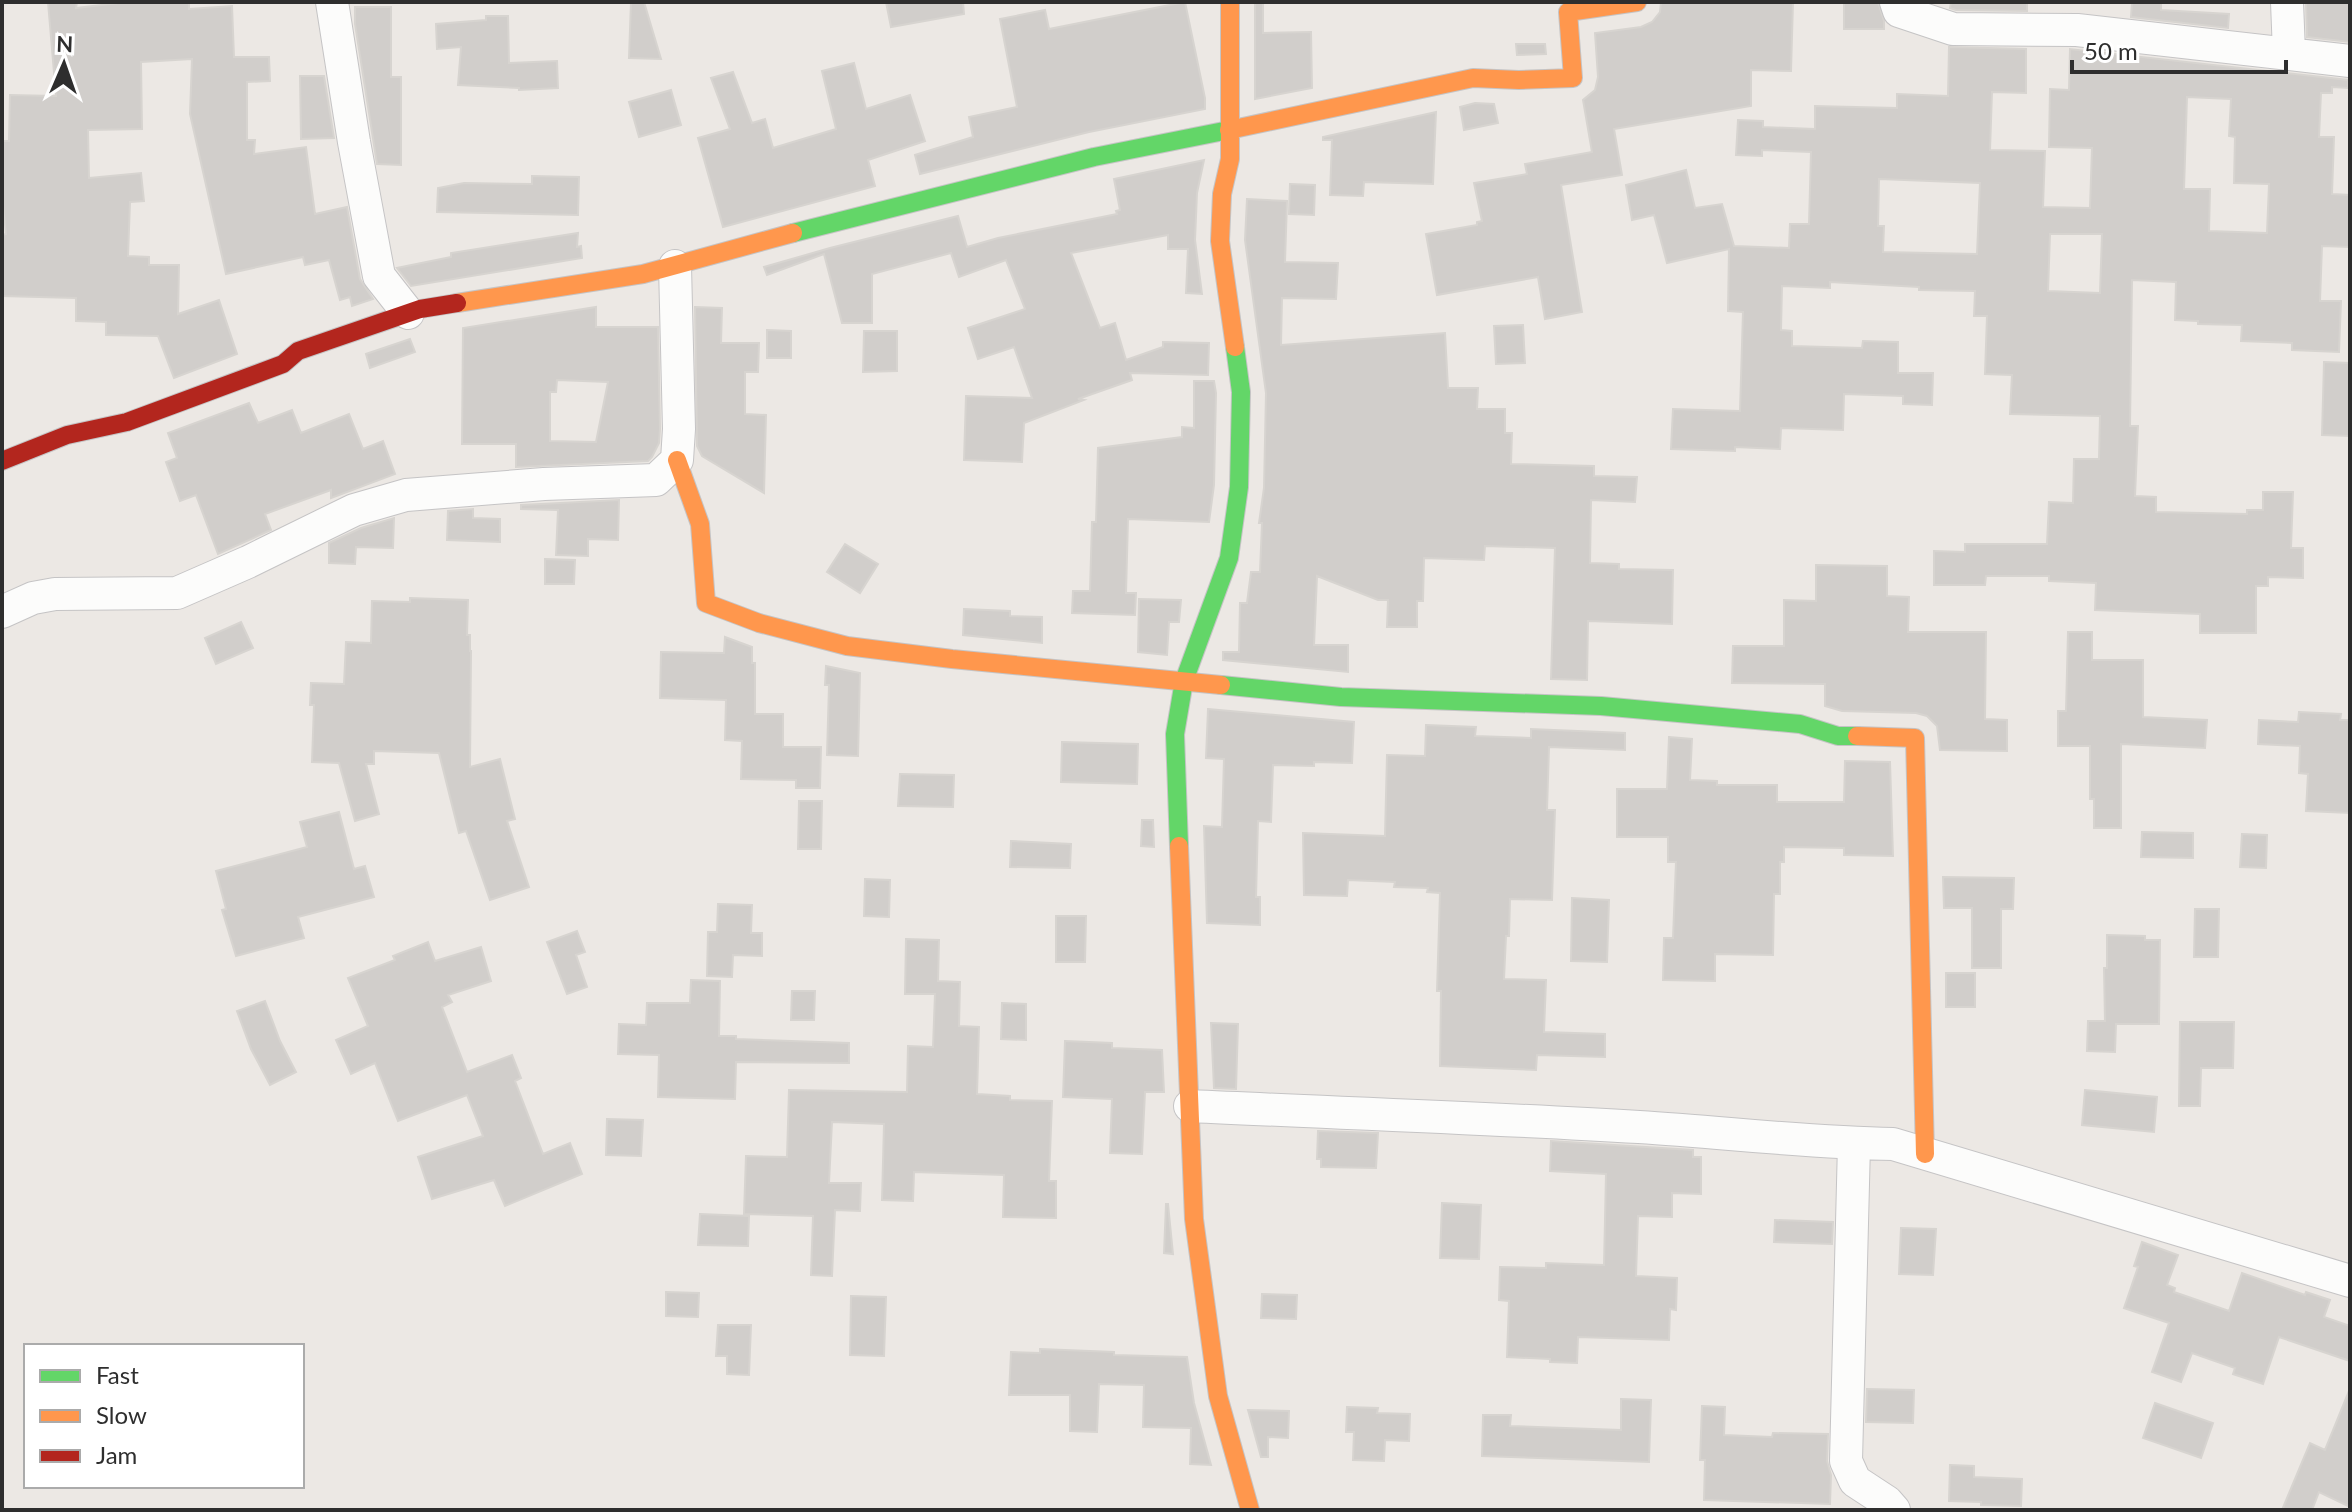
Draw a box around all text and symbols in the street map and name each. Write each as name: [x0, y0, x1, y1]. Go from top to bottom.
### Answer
north arrow: [24, 24, 104, 104]
scale bar: [2072, 24, 2286, 74]
text: N: [56, 30, 74, 57]
text: 50 m: [2084, 36, 2138, 65]
legend: [24, 1344, 304, 1488]
text: Fast: [96, 1360, 139, 1389]
text: Slow: [96, 1400, 147, 1429]
text: Jam: [96, 1440, 137, 1469]

